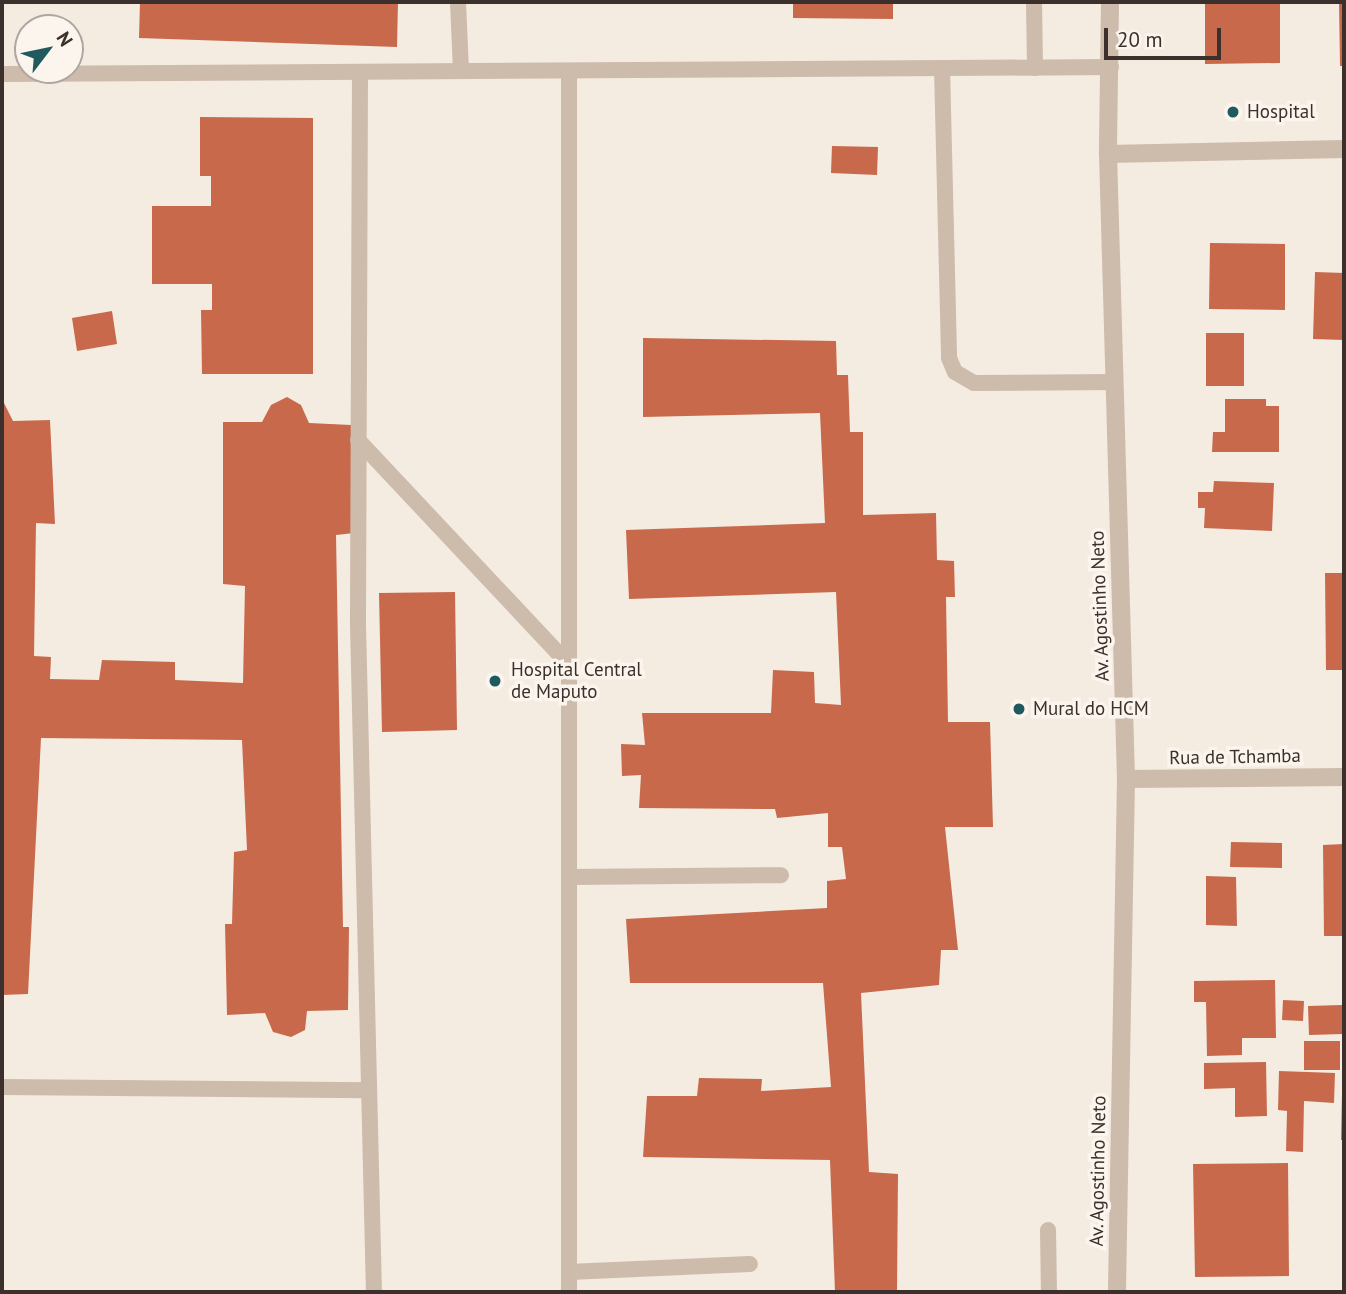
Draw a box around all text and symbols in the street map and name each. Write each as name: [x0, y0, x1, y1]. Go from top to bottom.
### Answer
north arrow: [14, 14, 84, 84]
scale bar: [1108, 14, 1225, 58]
text: 20 m: [1117, 26, 1163, 53]
text: N: [52, 27, 79, 51]
place label: Hospital: [1247, 101, 1315, 123]
marker: Hospital: [1225, 104, 1241, 120]
street label: Av. Agostinho Neto: [1086, 529, 1114, 683]
place label: Hospital Central de Maputo: [511, 659, 642, 703]
marker: Hospital Central de Maputo: [485, 671, 505, 691]
place label: Mural do HCM: [1033, 698, 1149, 720]
marker: Mural do HCM: [1011, 701, 1027, 717]
street label: Rua de Tchamba: [1169, 744, 1301, 770]
street label: Av. Agostinho Neto: [1085, 1094, 1111, 1248]

